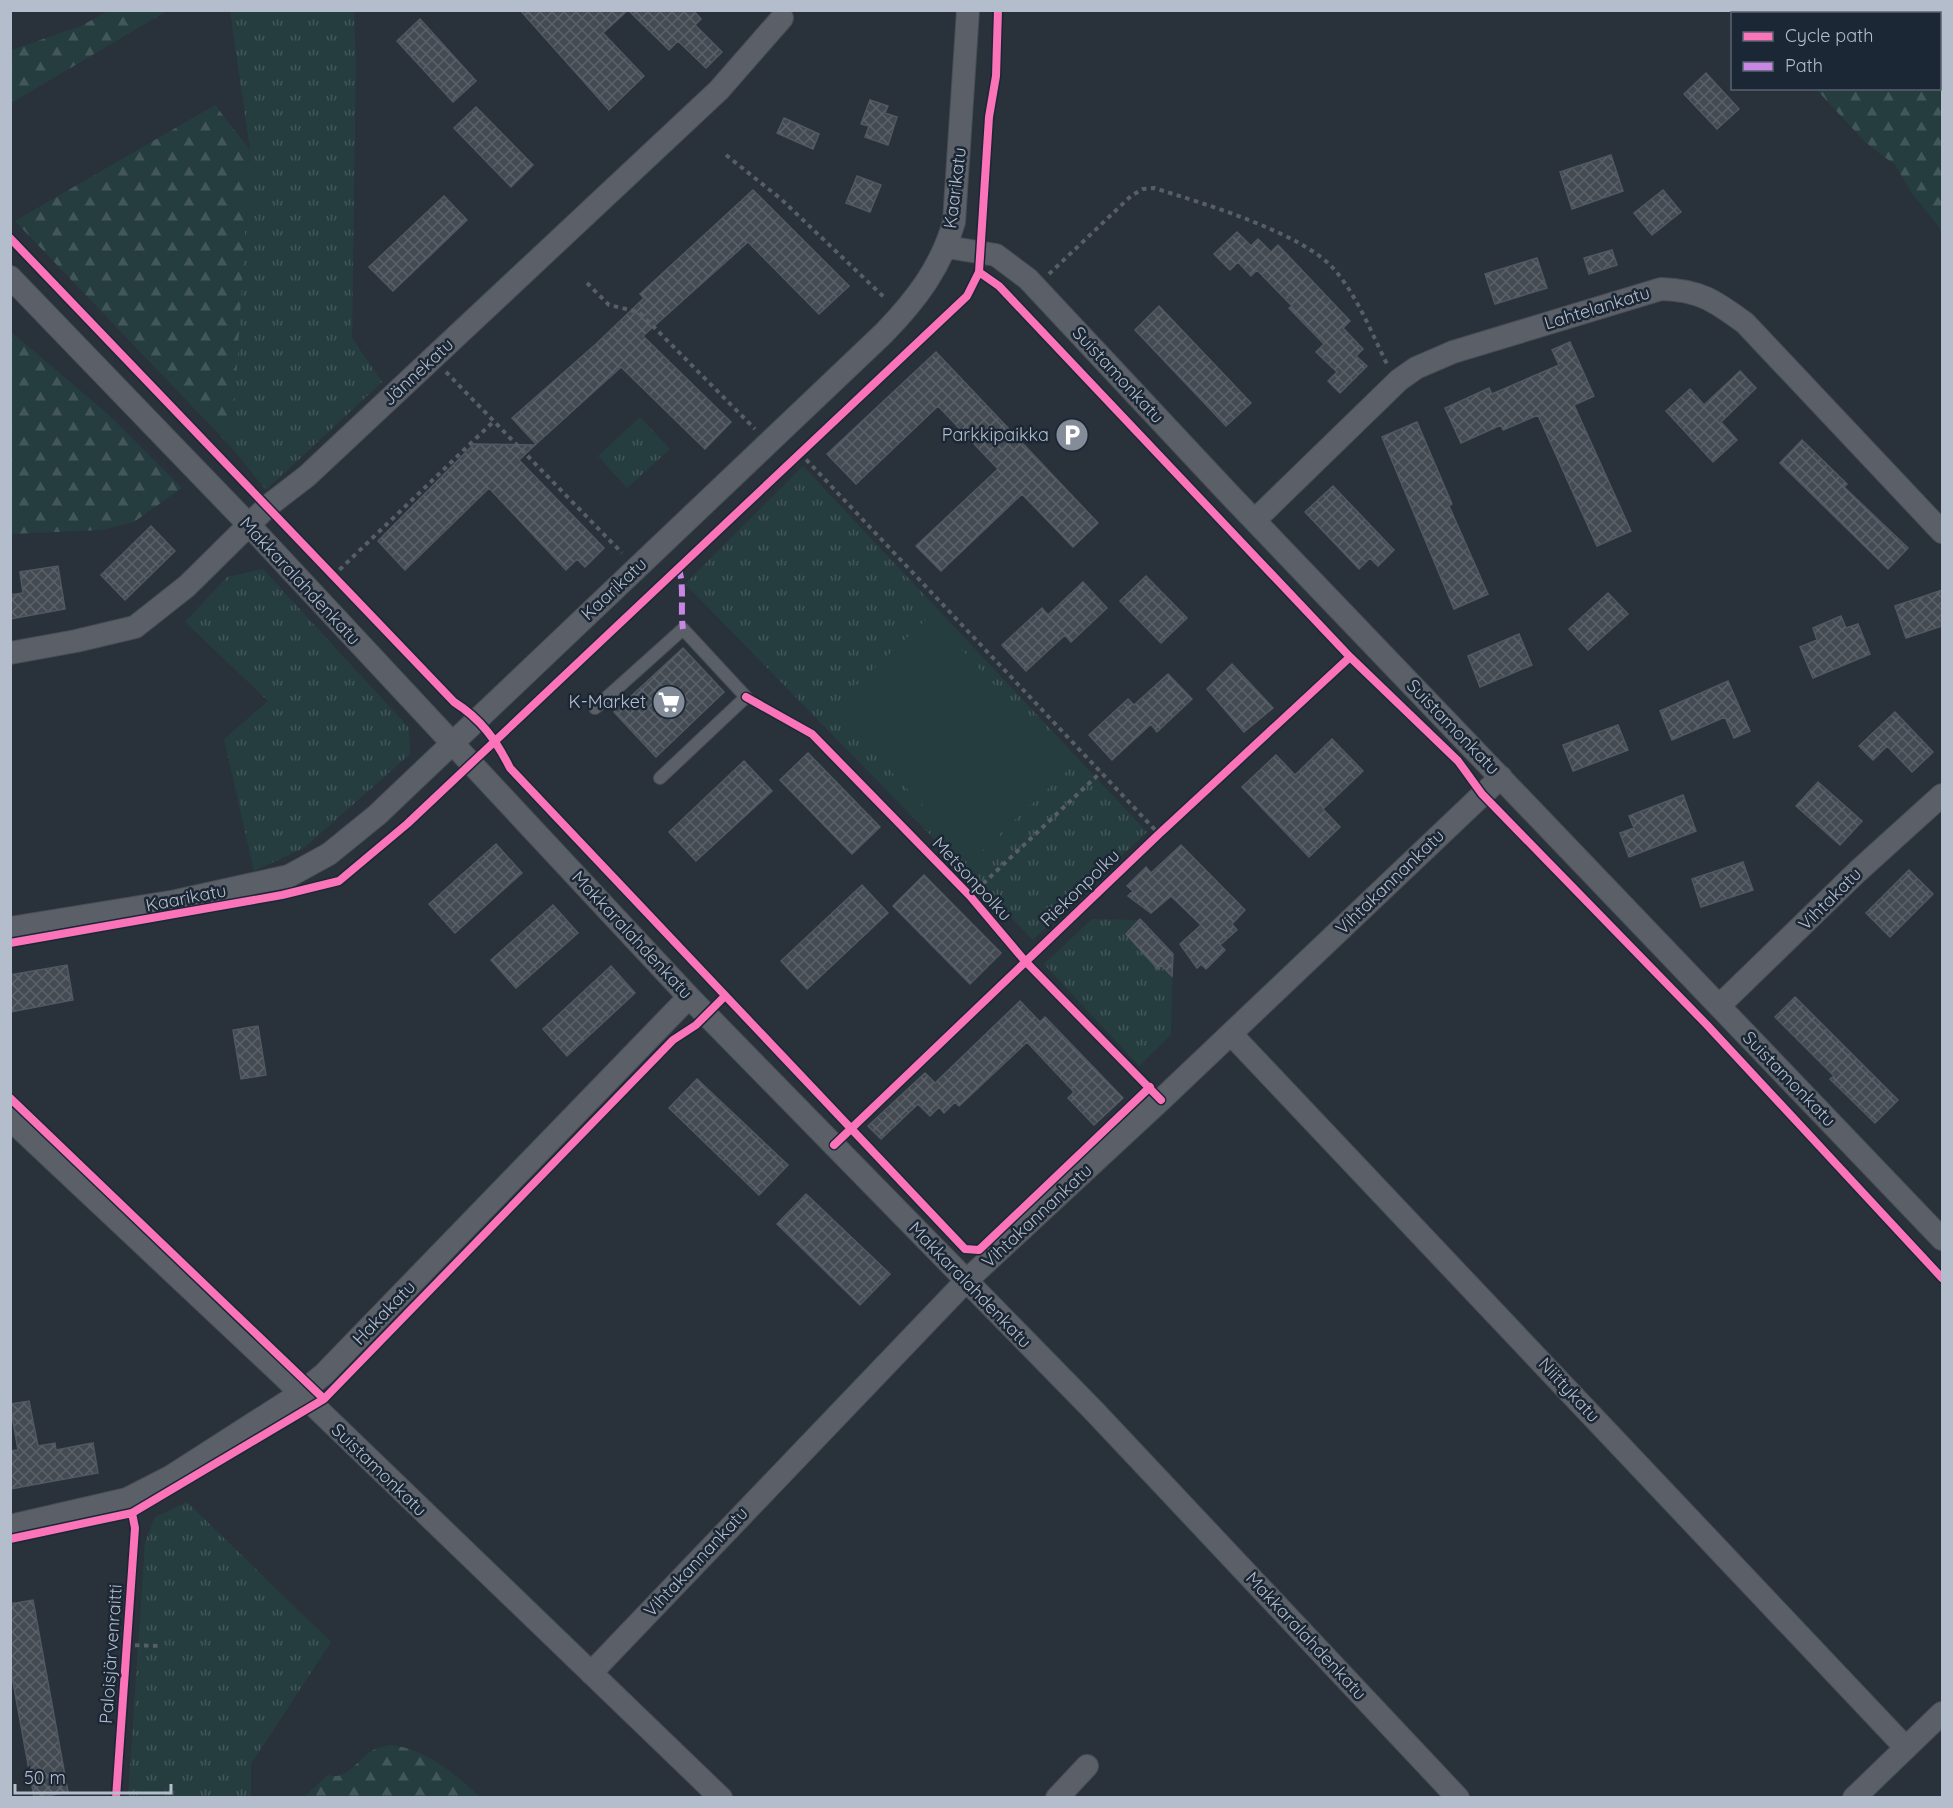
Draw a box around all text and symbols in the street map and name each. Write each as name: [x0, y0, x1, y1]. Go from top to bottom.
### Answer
legend: [1731, 12, 1941, 90]
text: Cycle path: [1785, 24, 1873, 47]
text: Path: [1785, 54, 1823, 77]
street label: Kaarikatu: [938, 146, 971, 230]
street label: Lahtelankatu: [1541, 281, 1652, 334]
street label: Suistamonkatu: [1068, 321, 1169, 428]
street label: Jännekatu: [377, 333, 458, 410]
parking icon: Parkkipaikka: [1054, 417, 1090, 453]
place label: Parkkipaikka: [942, 423, 1049, 446]
street label: Makkaralahdenkatu: [235, 512, 366, 650]
street label: Kaarikatu: [576, 552, 651, 625]
street label: Suistamonkatu: [1402, 674, 1505, 779]
supermarket icon: K-Market: [651, 684, 687, 720]
place label: K-Market: [569, 690, 646, 713]
street label: Vihtakannankatu: [1330, 824, 1449, 939]
street label: Metsonpolku: [927, 832, 1017, 926]
street label: Riekonpolku: [1035, 844, 1124, 931]
street label: Vihtakatu: [1793, 862, 1866, 935]
street label: Makkaralahdenkatu: [567, 866, 698, 1004]
street label: Kaarikatu: [144, 878, 228, 917]
street label: Suistamonkatu: [1738, 1026, 1841, 1131]
street label: Vihtakannankatu: [977, 1159, 1097, 1273]
street label: Makkaralahdenkatu: [904, 1217, 1037, 1353]
street label: Hakakatu: [347, 1275, 420, 1350]
street label: Niittykatu: [1534, 1353, 1605, 1427]
street label: Suistamonkatu: [327, 1418, 432, 1521]
street label: Vihtakannankatu: [639, 1502, 753, 1622]
street label: Makkaralahdenkatu: [1241, 1567, 1372, 1705]
street label: Paloisjärvenraitti: [94, 1583, 127, 1725]
scale bar: [15, 1757, 171, 1795]
text: 50 m: [24, 1766, 66, 1789]

